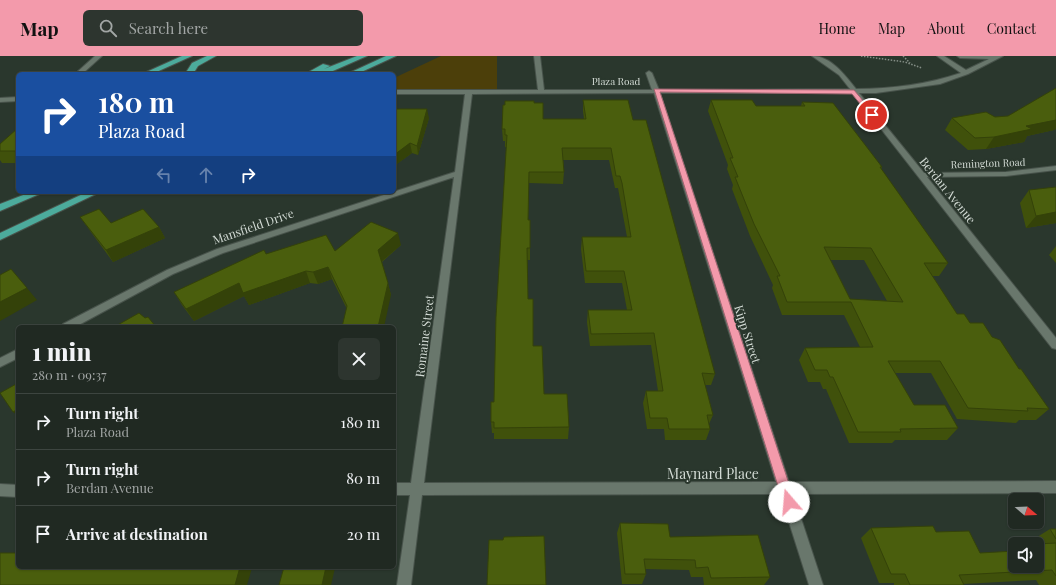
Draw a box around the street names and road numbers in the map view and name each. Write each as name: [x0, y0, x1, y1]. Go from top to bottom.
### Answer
street label: Plaza Road: [592, 74, 640, 88]
street label: Berdan Avenue: [916, 154, 980, 226]
street label: Remington Road: [950, 155, 1026, 171]
street label: Mansfield Drive: [210, 205, 296, 247]
street label: Romaine Street: [411, 293, 437, 378]
street label: Kipp Street: [731, 303, 765, 366]
street label: Maynard Place: [667, 464, 759, 483]

